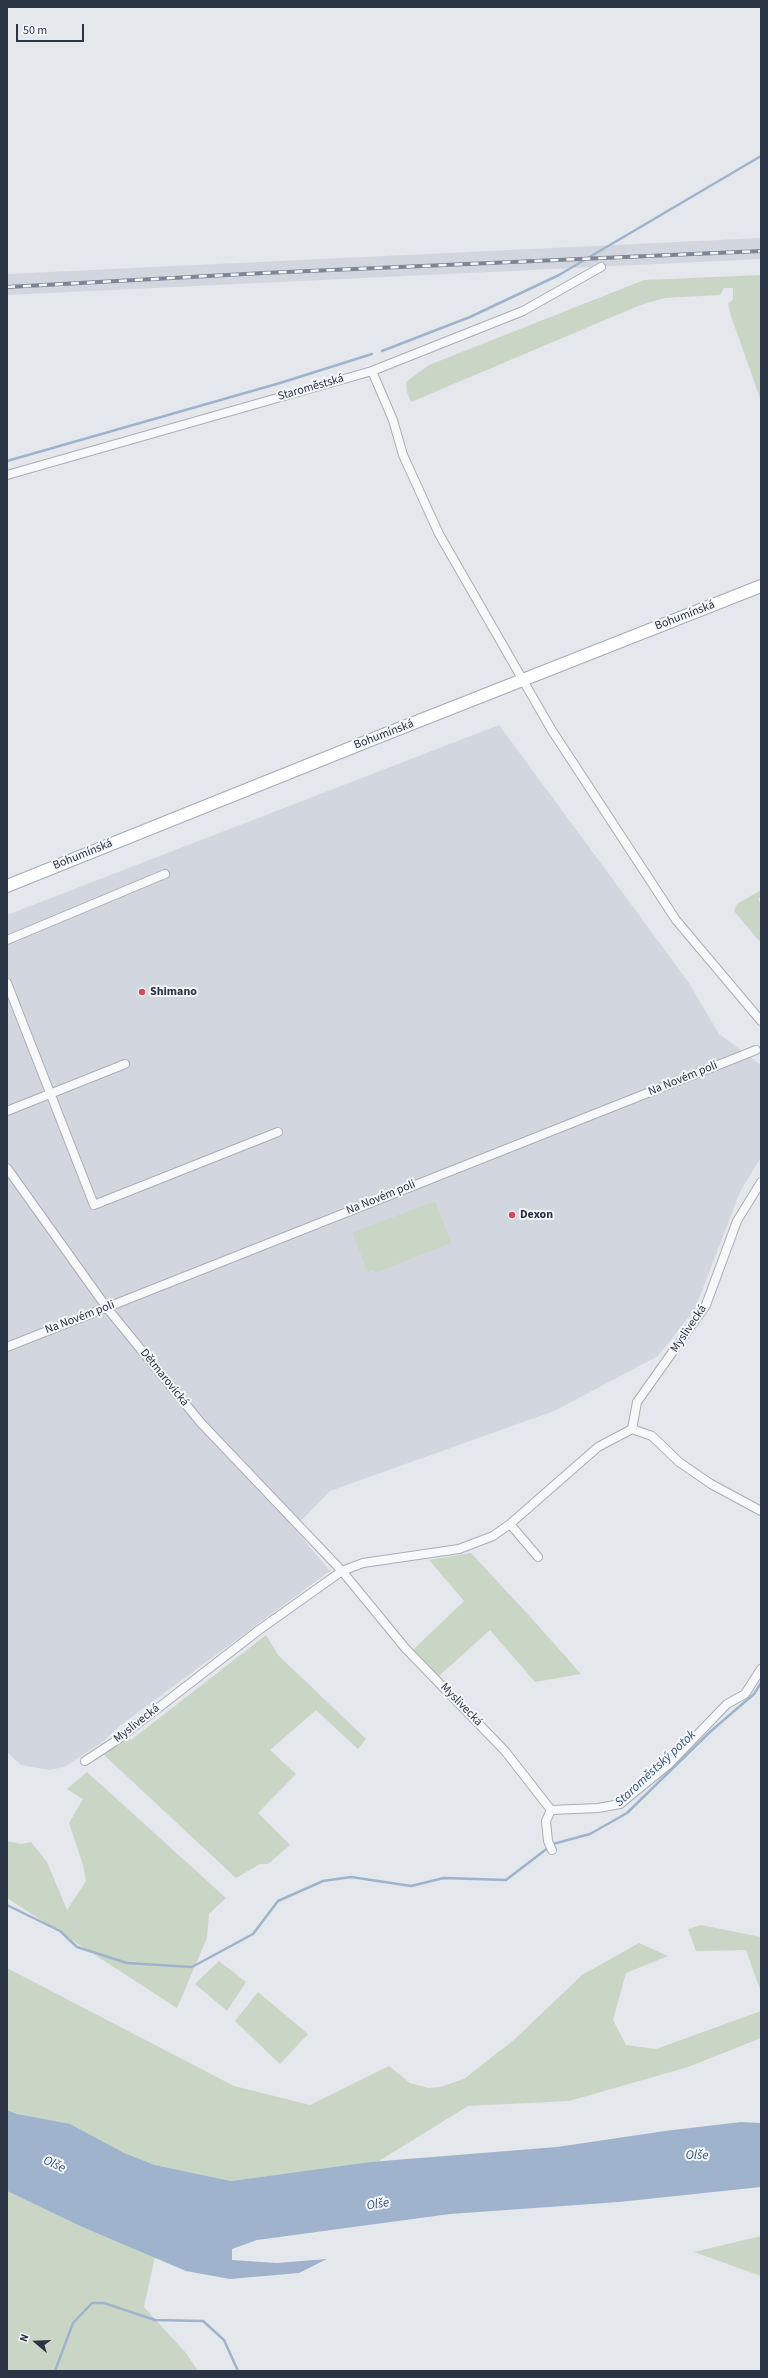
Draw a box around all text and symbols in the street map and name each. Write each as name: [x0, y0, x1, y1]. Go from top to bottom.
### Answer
scale bar: [18, 16, 86, 42]
text: 50 m: [23, 22, 47, 39]
street label: Staroměstská: [276, 372, 346, 404]
street label: Bohumínská: [653, 598, 717, 634]
street label: Bohumínská: [352, 717, 416, 753]
street label: Bohumínská: [51, 837, 115, 873]
place label: Shimano: [150, 985, 197, 999]
marker: Shimano: [137, 987, 147, 997]
street label: Na Novém poli: [646, 1059, 720, 1099]
street label: Na Novém poli: [344, 1178, 418, 1218]
place label: Dexon: [520, 1208, 553, 1222]
marker: Dexon: [507, 1210, 517, 1220]
street label: Na Novém poli: [43, 1298, 117, 1338]
street label: Myslivecká: [668, 1302, 710, 1356]
street label: Dětmarovická: [136, 1346, 192, 1410]
street label: Myslivecká: [437, 1680, 485, 1730]
street label: Myslivecká: [111, 1702, 163, 1746]
water label: Staroměstský potok: [612, 1727, 700, 1811]
water label: Olše: [685, 2148, 709, 2164]
water label: Olše: [40, 2153, 68, 2177]
water label: Olše: [365, 2196, 391, 2214]
north arrow: [16, 2322, 56, 2362]
text: N: [16, 2332, 32, 2344]

